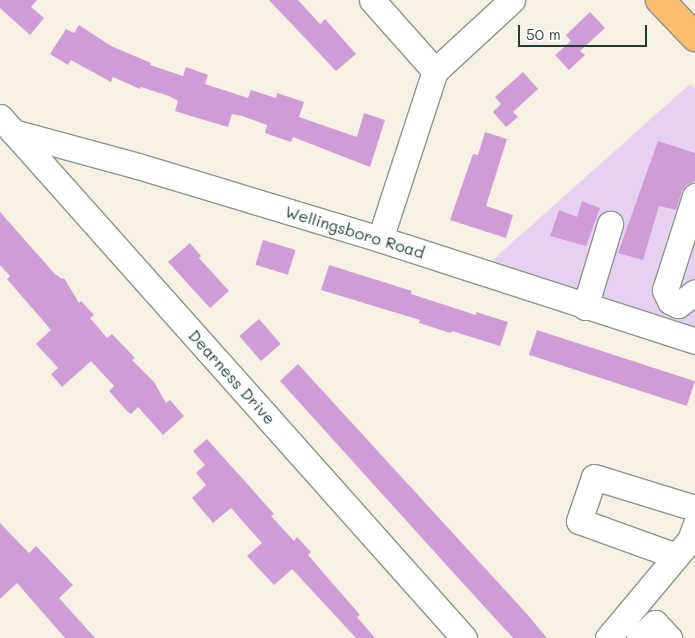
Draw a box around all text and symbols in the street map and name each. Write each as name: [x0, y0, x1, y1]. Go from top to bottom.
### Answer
scale bar: [520, 15, 649, 47]
text: 50 m: [526, 24, 561, 44]
street label: Wellingsboro Road: [283, 202, 427, 262]
street label: Dearness Drive: [185, 326, 279, 428]

